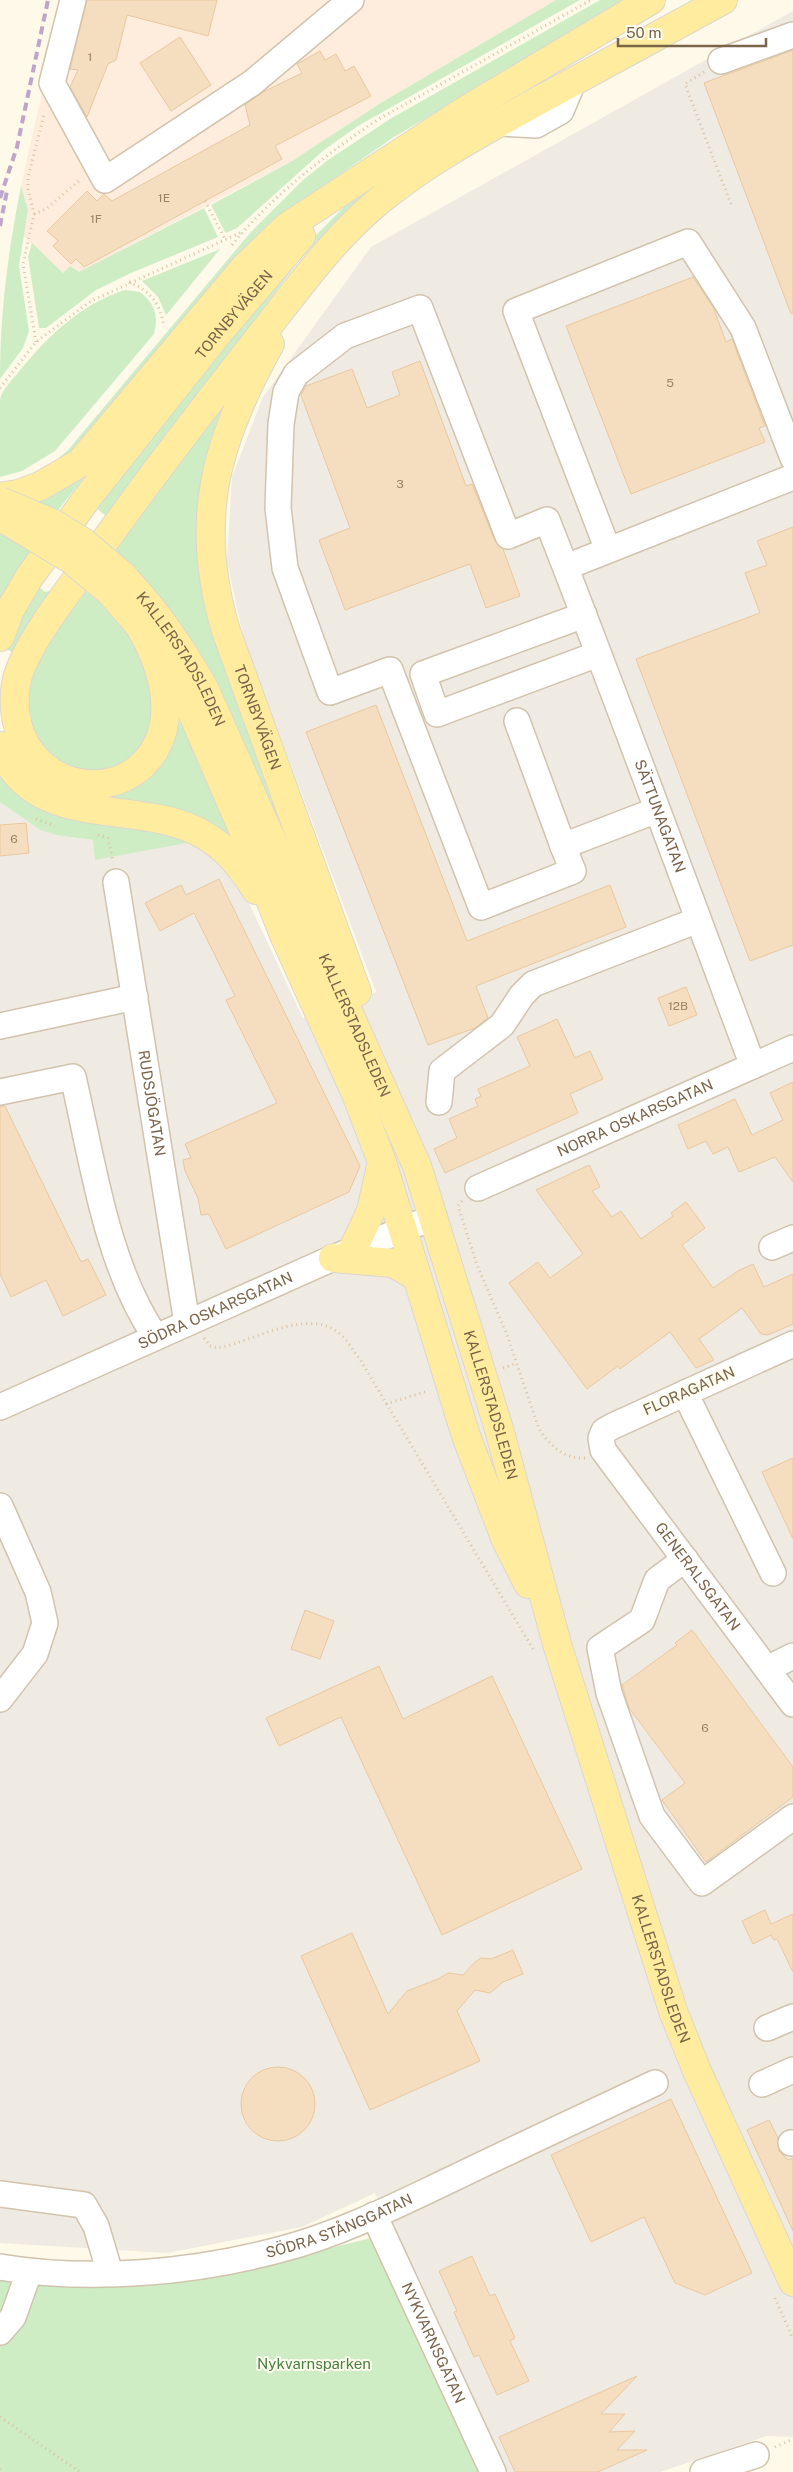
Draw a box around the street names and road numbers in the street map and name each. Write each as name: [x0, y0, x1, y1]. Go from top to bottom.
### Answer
street label: TORNBYVÄGEN: [192, 267, 276, 362]
street label: KALLERSTADSLEDEN: [133, 588, 229, 729]
street label: TORNBYVÄGEN: [231, 662, 285, 772]
street label: SÄTTUNAGATAN: [631, 757, 689, 875]
street label: KALLERSTADSLEDEN: [315, 951, 394, 1100]
street label: RUDSJÖGATAN: [135, 1049, 169, 1157]
street label: NORRA OSKARSGATAN: [554, 1076, 716, 1160]
street label: SÖDRA OSKARSGATAN: [135, 1268, 295, 1352]
street label: KALLERSTADSLEDEN: [461, 1328, 521, 1482]
street label: FLORAGATAN: [640, 1363, 737, 1418]
street label: GENERALSGATAN: [652, 1519, 744, 1634]
street label: KALLERSTADSLEDEN: [629, 1892, 694, 2045]
street label: SÖDRA STÅNGGATAN: [264, 2190, 415, 2261]
street label: NYKVARNSGATAN: [398, 2280, 469, 2406]

